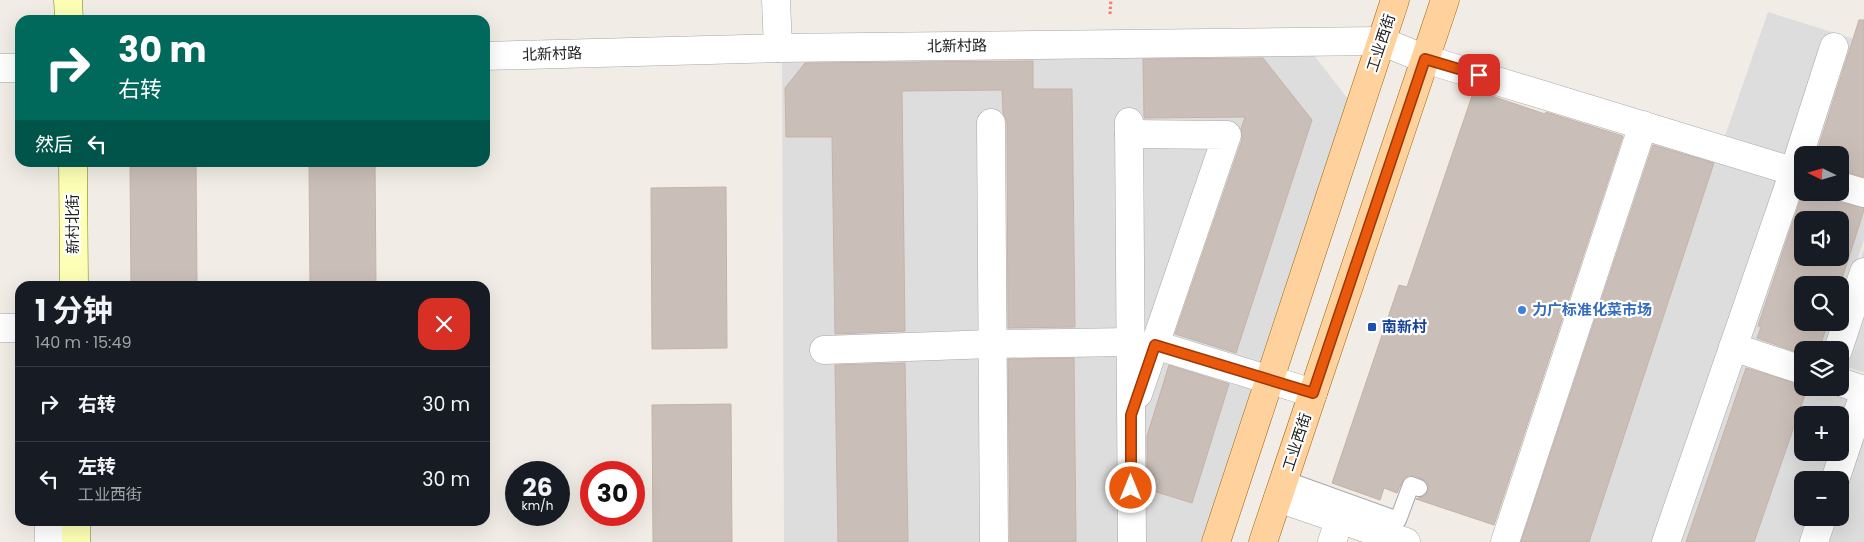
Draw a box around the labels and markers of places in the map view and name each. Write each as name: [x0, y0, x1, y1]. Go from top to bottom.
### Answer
pin: [1458, 54, 1500, 96]
place label: 力广标准化菜市场: [1532, 299, 1652, 320]
marker: 力广标准化菜市场: [1516, 304, 1528, 316]
place label: 南新村: [1382, 316, 1427, 337]
marker: 南新村: [1366, 321, 1378, 333]

